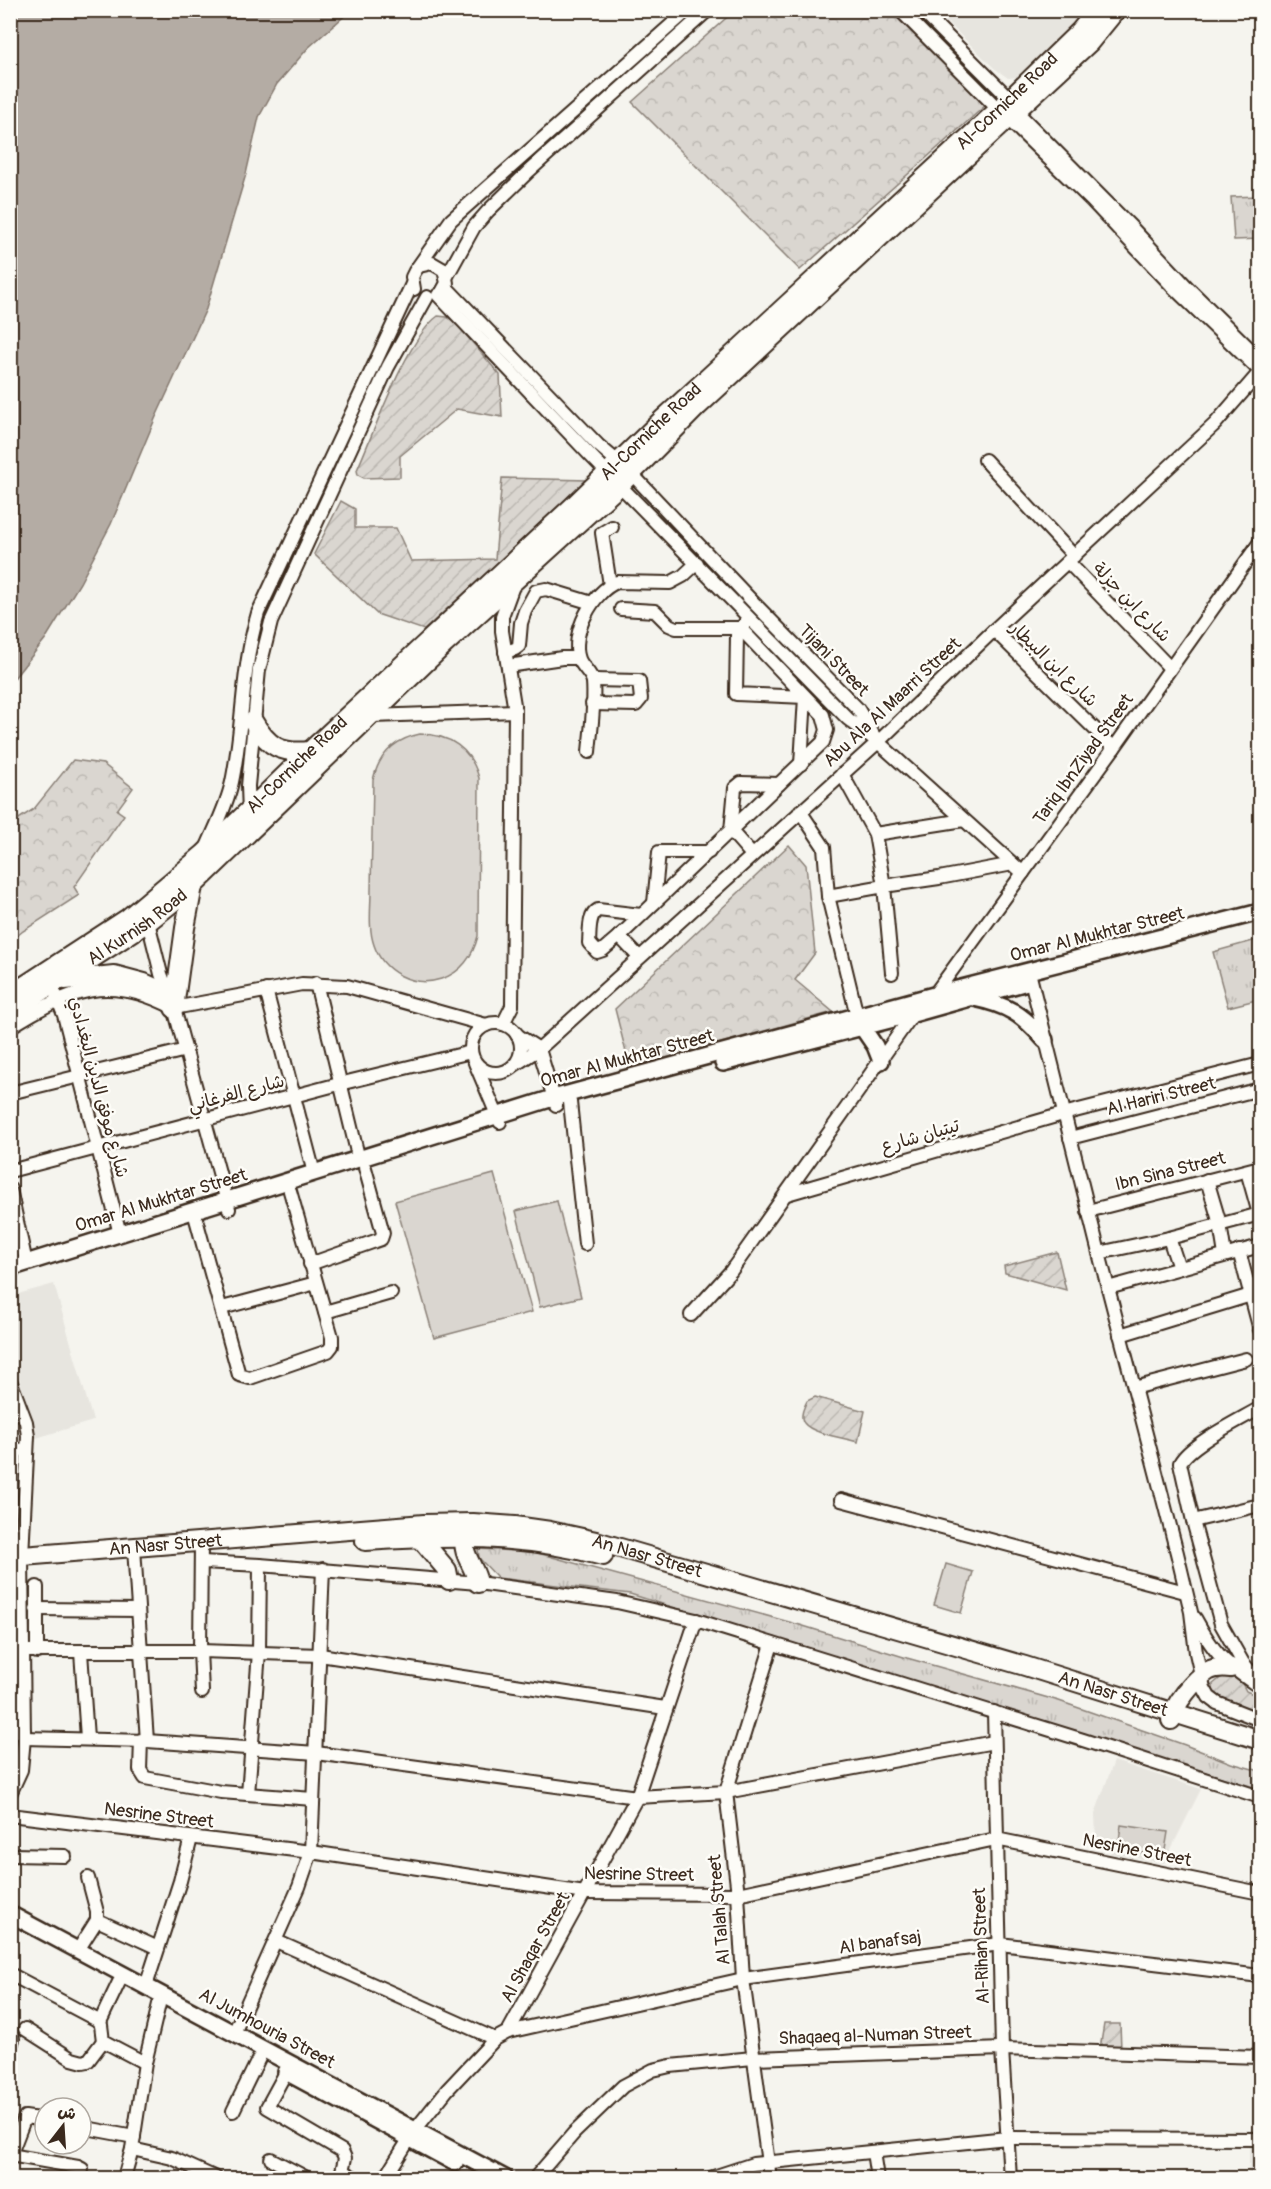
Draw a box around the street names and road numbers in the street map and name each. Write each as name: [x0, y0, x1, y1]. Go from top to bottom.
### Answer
street label: Al-Corniche Road: [951, 48, 1063, 155]
street label: Al-Corniche Road: [595, 378, 707, 486]
street label: شارع ابن جزلة: [1088, 557, 1176, 647]
street label: شارع ابن البيطار: [1004, 615, 1102, 712]
street label: Tijani Street: [794, 619, 874, 702]
street label: Abu Ala Al Maarri Street: [819, 632, 967, 772]
street label: Tariq IbnZiyad Street: [1028, 689, 1139, 829]
street label: Al-Corniche Road: [241, 711, 353, 819]
street label: Al Kurnish Road: [83, 884, 192, 971]
street label: Omar Al Mukhtar Street: [1008, 902, 1187, 967]
street label: شارع موفق الدين البغدادي: [62, 994, 134, 1180]
street label: Omar Al Mukhtar Street: [538, 1024, 717, 1093]
street label: شارع الفرغاني: [185, 1070, 288, 1121]
street label: Al Hariri Street: [1104, 1072, 1219, 1121]
street label: تيتيان شارع: [878, 1114, 963, 1159]
street label: Ibn Sina Street: [1113, 1147, 1228, 1196]
street label: Omar Al Mukhtar Street: [72, 1163, 251, 1238]
street label: An Nasr Street: [108, 1529, 224, 1561]
street label: An Nasr Street: [589, 1529, 705, 1583]
street label: An Nasr Street: [1055, 1666, 1171, 1722]
street label: Nesrine Street: [103, 1797, 216, 1834]
street label: Nesrine Street: [1081, 1829, 1194, 1872]
street label: Al Talah Street: [703, 1853, 736, 1966]
street label: Nesrine Street: [584, 1862, 695, 1887]
street label: Al Shaqar Street: [496, 1887, 576, 2007]
street label: Al-Rihan Street: [968, 1887, 995, 2005]
street label: Al banafsaj: [837, 1925, 923, 1960]
street label: Al Jumhouria Street: [195, 1983, 339, 2074]
street label: Shaqaeq al-Numan Street: [778, 2021, 973, 2050]

